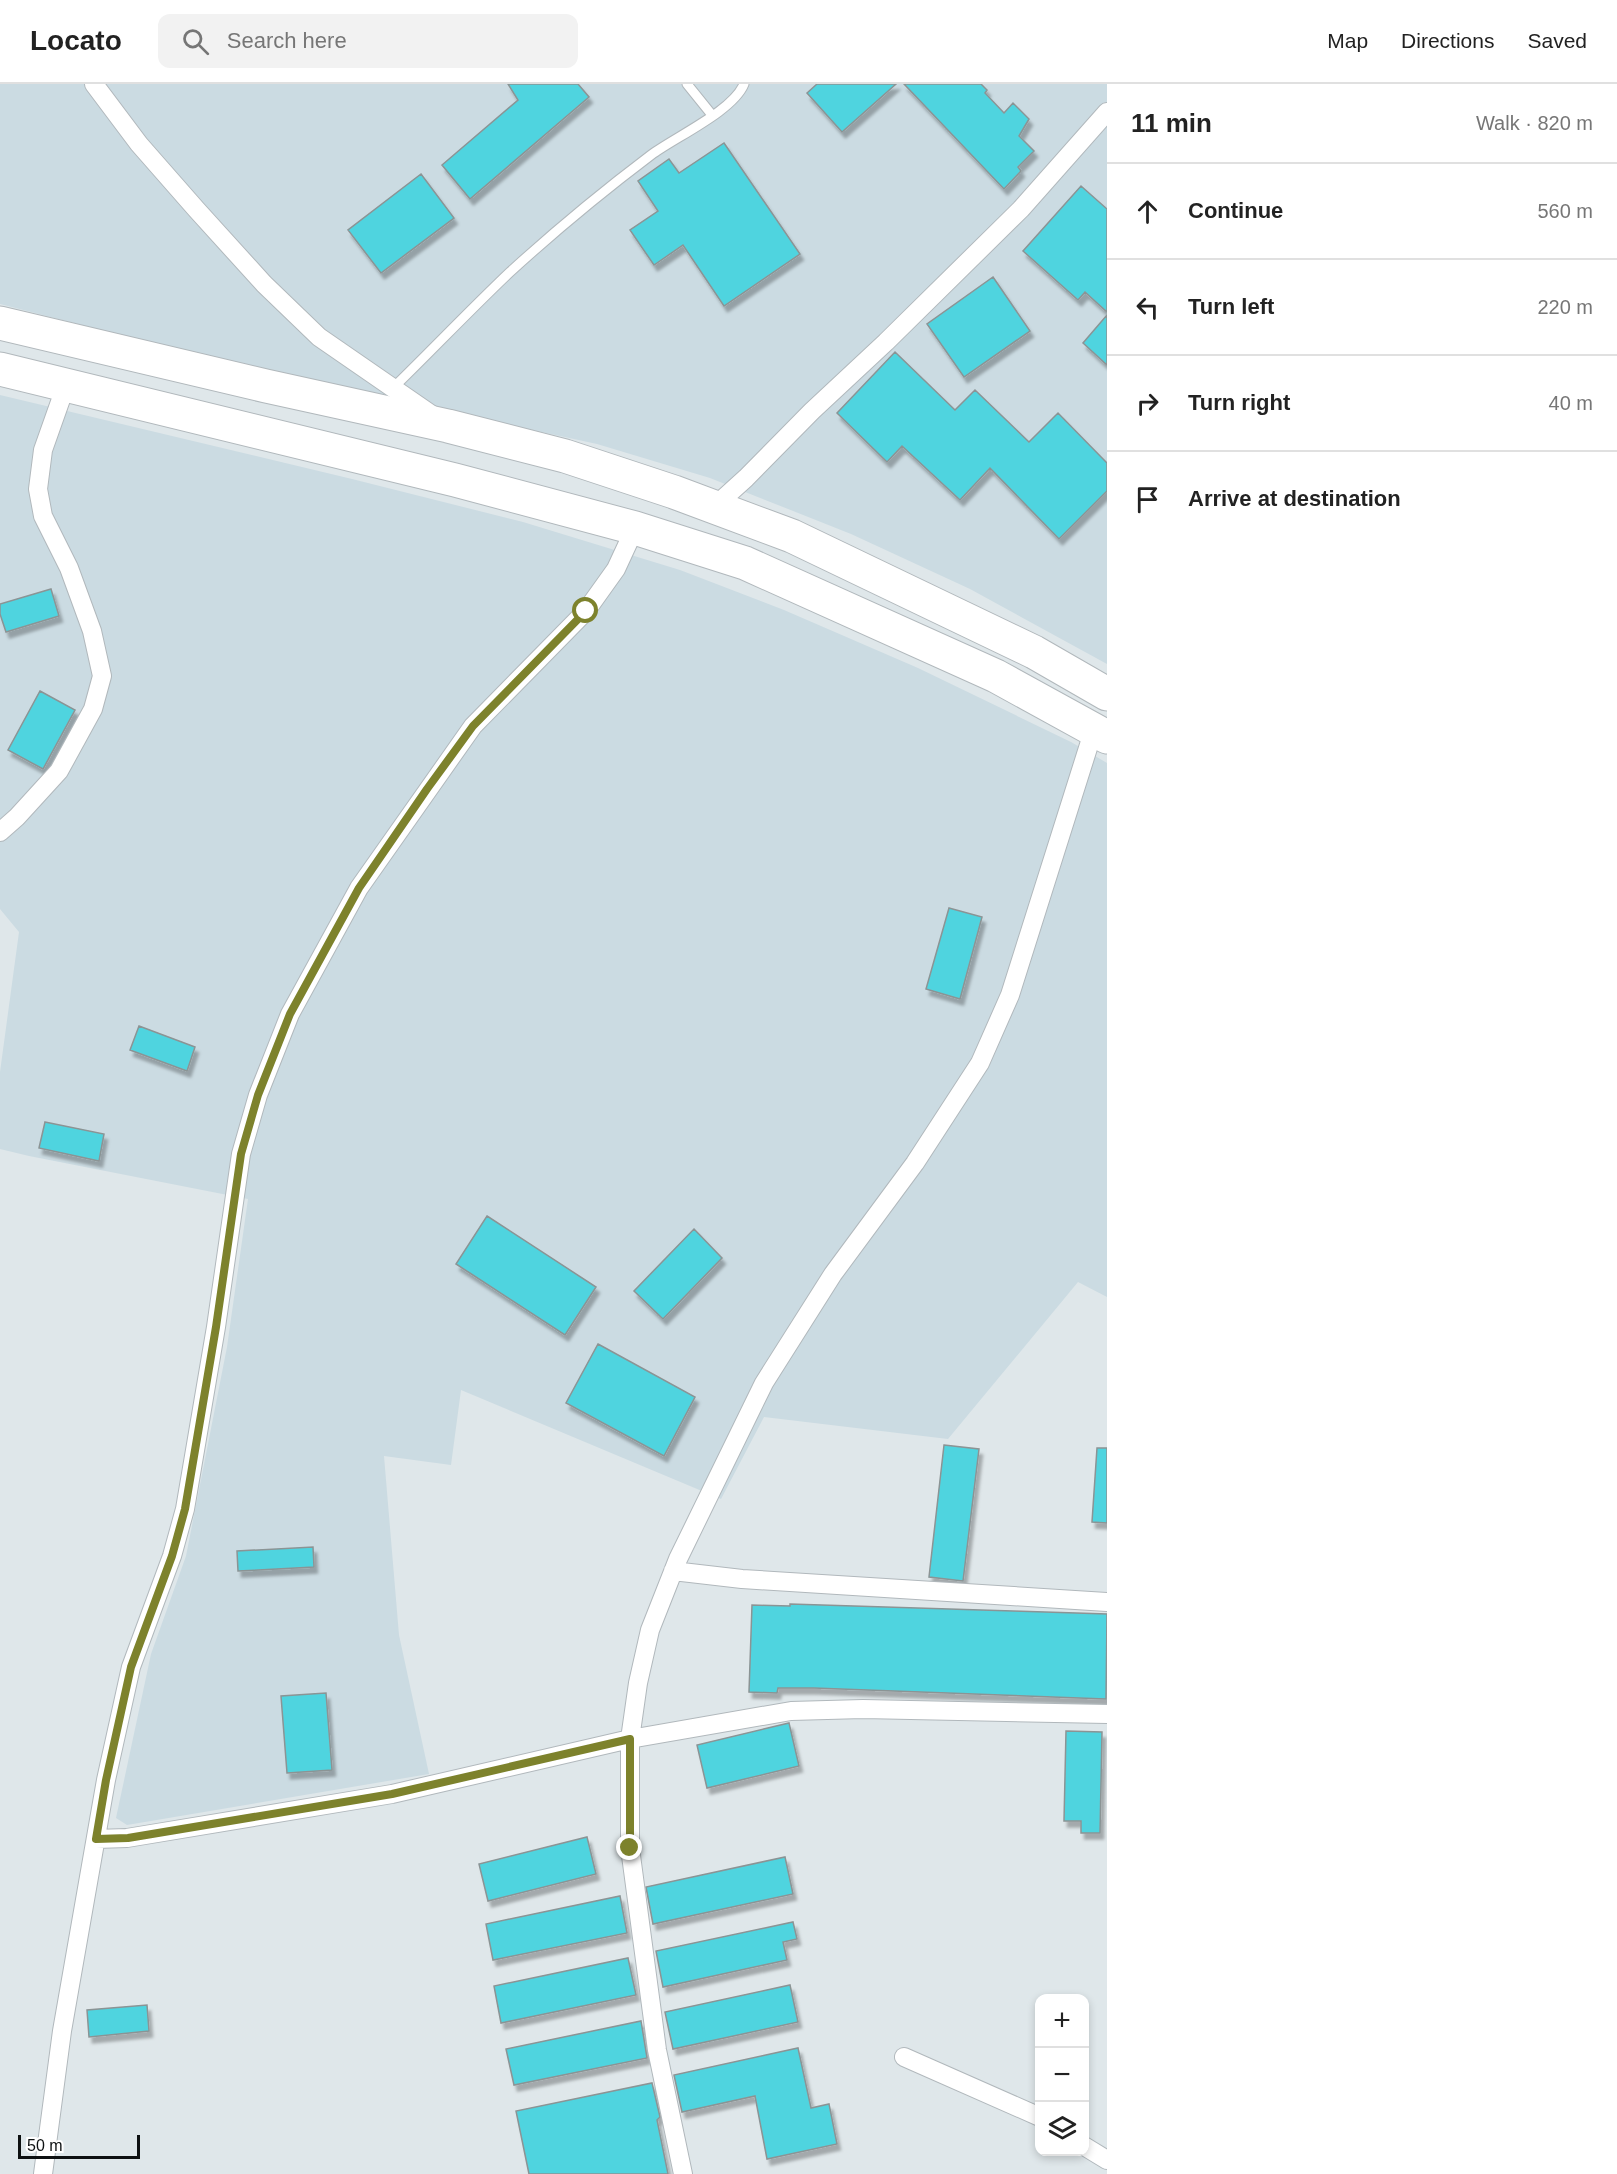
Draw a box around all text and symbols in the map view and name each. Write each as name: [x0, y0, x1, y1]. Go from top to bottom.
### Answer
search box: [158, 14, 578, 68]
text: Locato: [30, 25, 122, 56]
icon: search: [179, 25, 212, 58]
text: Search here: [227, 28, 347, 53]
text: Map: [1327, 29, 1368, 52]
text: Directions: [1401, 29, 1494, 52]
text: Saved: [1527, 29, 1587, 52]
text: 11 min: [1131, 108, 1212, 138]
text: Walk · 820 m: [1476, 112, 1593, 134]
icon: ahead: [1131, 195, 1164, 228]
text: Continue: [1188, 198, 1283, 223]
text: 560 m: [1537, 200, 1593, 222]
icon: left: [1131, 291, 1164, 324]
text: Turn left: [1188, 294, 1274, 319]
text: 220 m: [1537, 296, 1593, 318]
icon: right: [1131, 387, 1164, 420]
text: Turn right: [1188, 390, 1290, 415]
text: 40 m: [1549, 392, 1593, 414]
icon: arrive: [1131, 483, 1164, 516]
text: Arrive at destination: [1188, 486, 1401, 511]
route start: [572, 597, 598, 623]
route end: [616, 1834, 642, 1860]
map controls: [1035, 1994, 1089, 2156]
button: +: [1035, 1994, 1089, 2048]
button: −: [1035, 2048, 1089, 2102]
button: layers: [1035, 2102, 1089, 2156]
scale bar: [18, 2132, 140, 2160]
text: 50 m: [27, 2137, 63, 2154]

